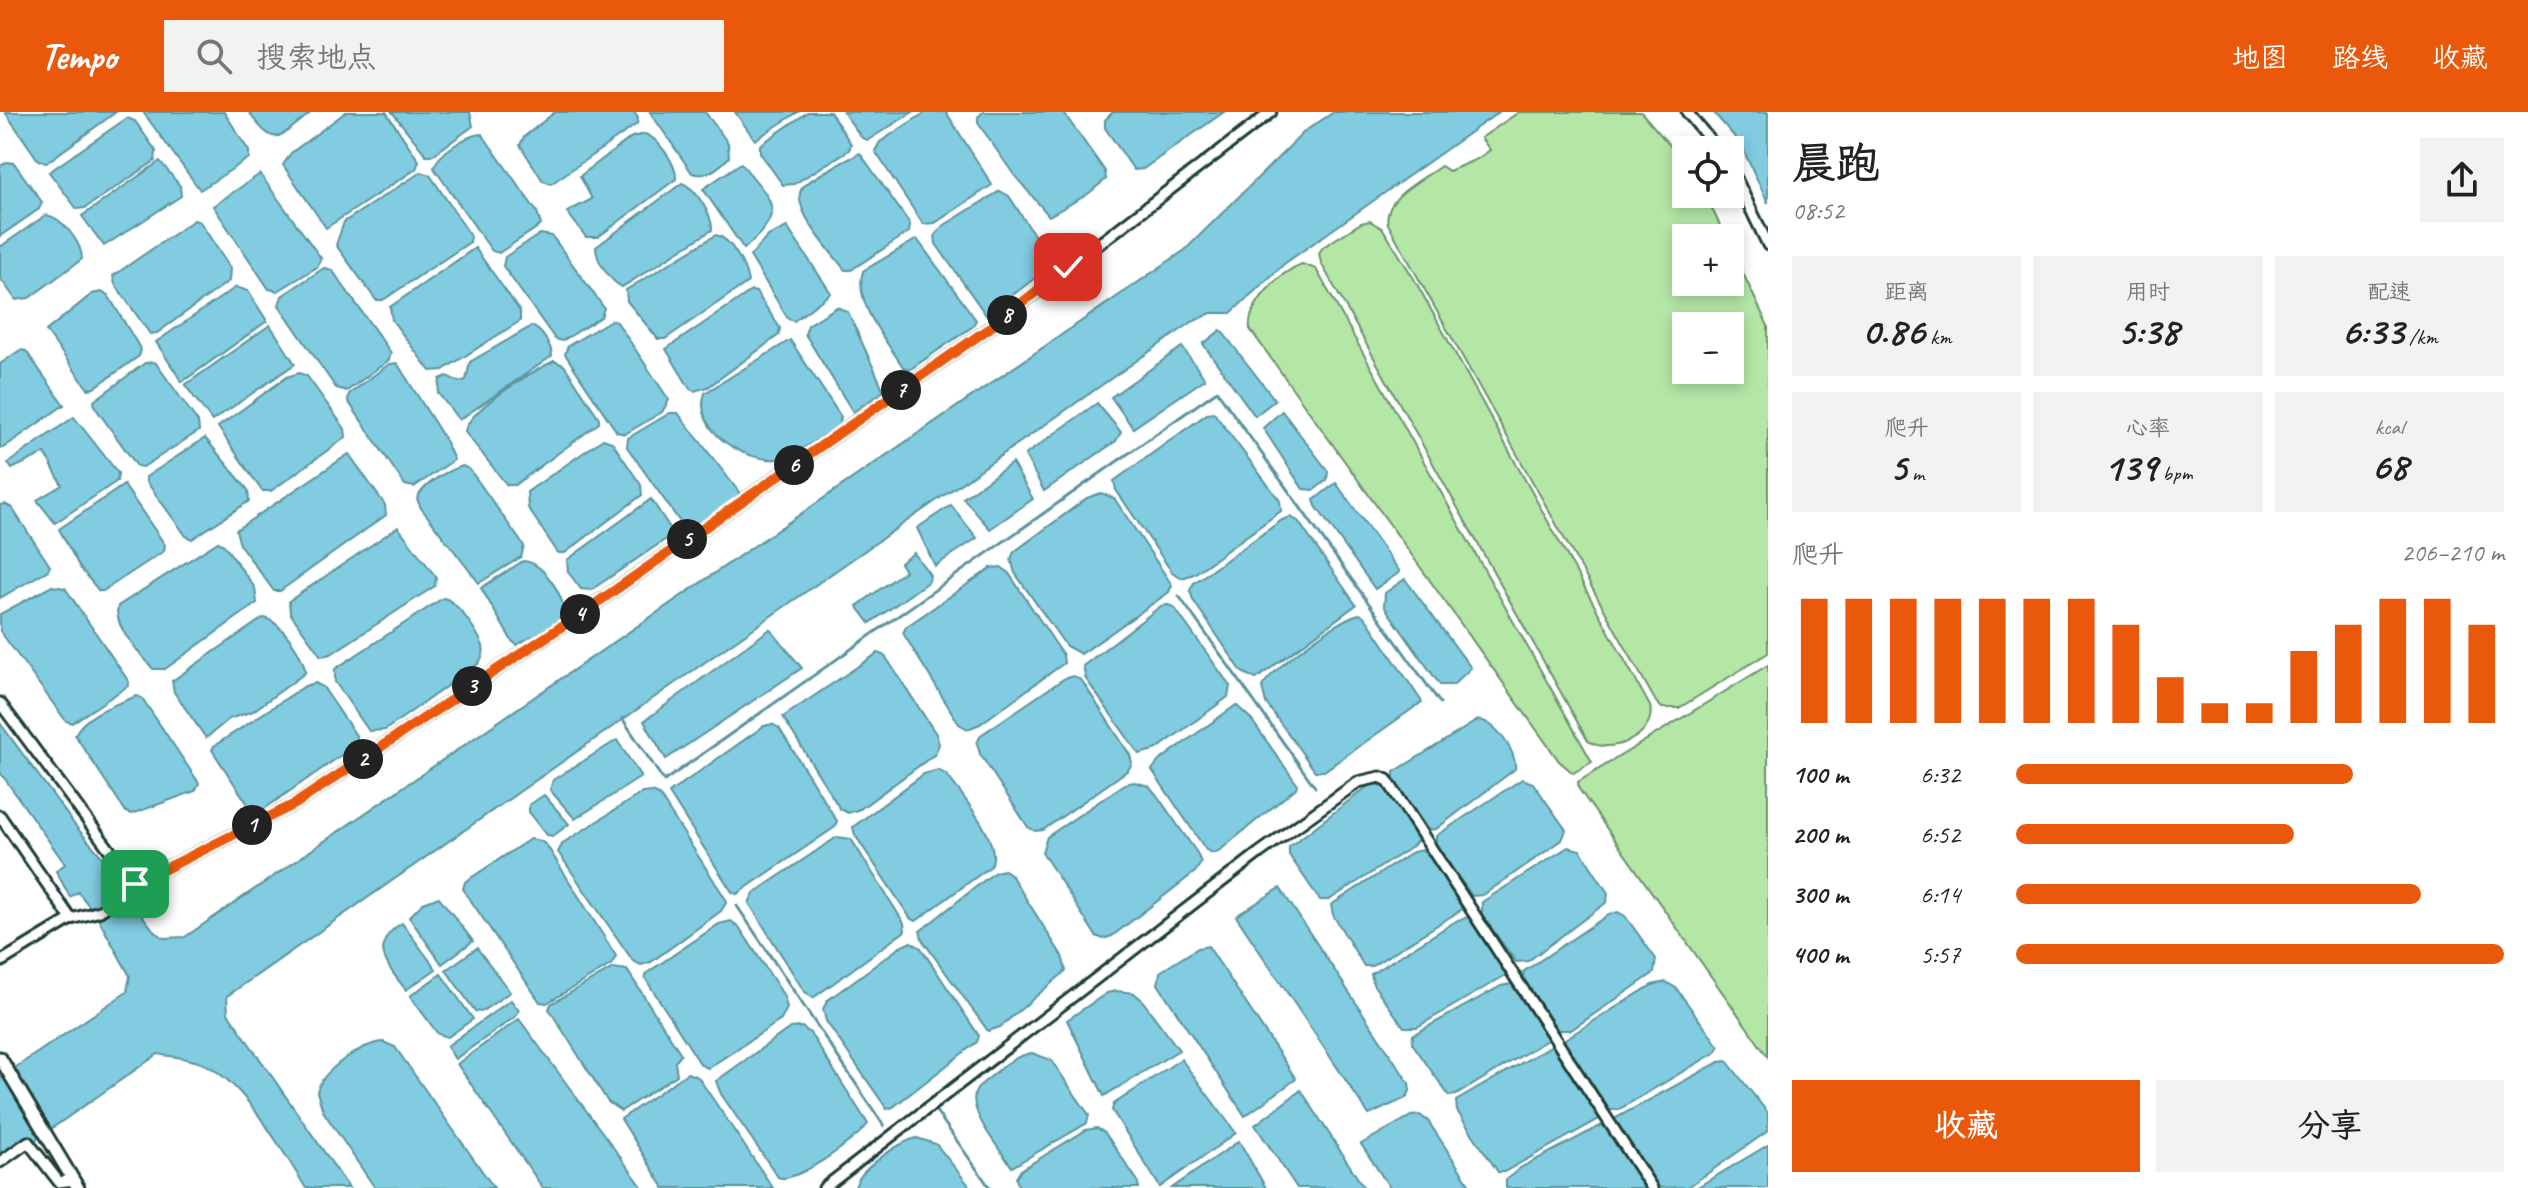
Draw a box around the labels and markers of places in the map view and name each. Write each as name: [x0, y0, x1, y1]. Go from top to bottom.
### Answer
pin: [1034, 233, 1102, 301]
pin: 8: [987, 295, 1027, 335]
pin: 7: [881, 370, 921, 410]
pin: 6: [774, 445, 814, 485]
pin: 5: [667, 519, 707, 559]
pin: 4: [560, 594, 600, 634]
pin: 3: [452, 666, 492, 706]
pin: 2: [343, 739, 383, 779]
pin: 1: [232, 805, 272, 845]
pin: [101, 850, 169, 918]

